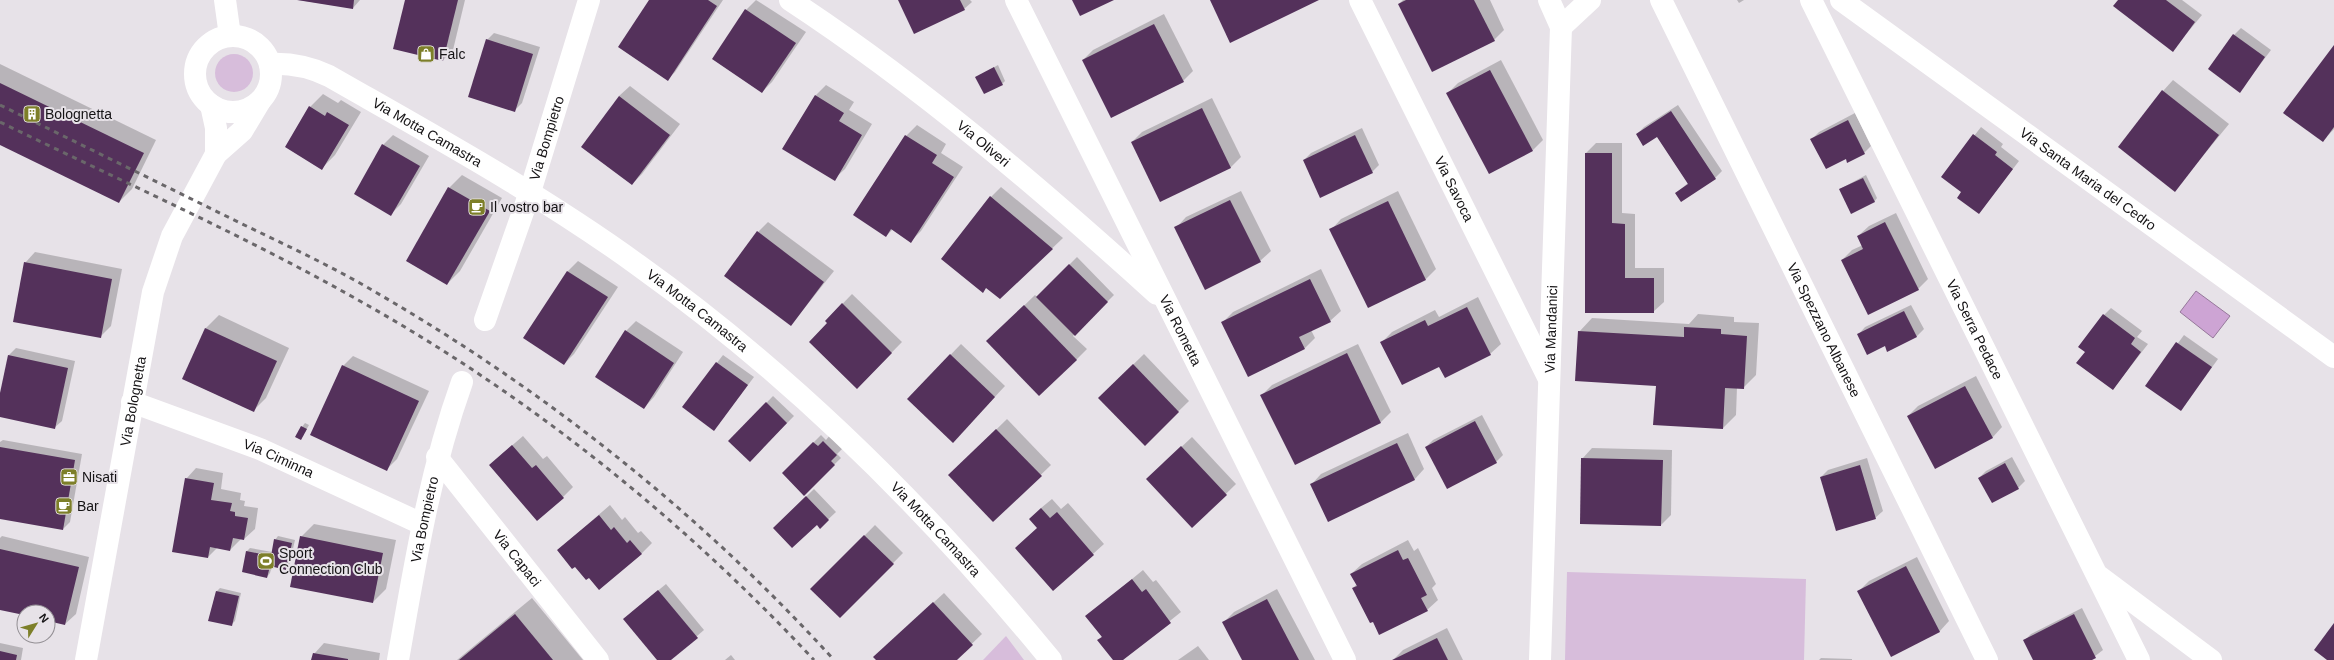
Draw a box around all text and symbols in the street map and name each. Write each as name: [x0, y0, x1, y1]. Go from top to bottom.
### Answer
shop icon: Falc: [416, 44, 436, 64]
place label: Falc: [439, 46, 465, 62]
street label: Via Motta Camastra: [370, 94, 485, 170]
street label: Via Bompietro: [526, 94, 567, 182]
building icon: Bolognetta: [22, 104, 42, 124]
place label: Bolognetta: [45, 106, 112, 122]
street label: Via Oliveri: [954, 117, 1013, 170]
street label: Via Santa Maria del Cedro: [2017, 124, 2159, 234]
street label: Via Savoca: [1431, 154, 1477, 224]
cafe icon: Il vostro bar: [467, 197, 487, 217]
place label: Il vostro bar: [490, 199, 563, 215]
street label: Via Spezzano Albanese: [1784, 260, 1864, 400]
street label: Via Motta Camastra: [644, 266, 751, 355]
street label: Via Serra Pedace: [1943, 277, 2006, 382]
street label: Via Mandanici: [1542, 285, 1560, 373]
street label: Via Rometta: [1156, 292, 1205, 368]
street label: Via Bolognetta: [117, 355, 149, 447]
street label: Via Ciminna: [241, 436, 316, 481]
office icon: Nisati: [59, 467, 79, 487]
place label: Nisati: [82, 469, 117, 485]
street label: Via Bompietro: [408, 475, 442, 564]
street label: Via Motta Camastra: [888, 479, 984, 580]
cafe icon: Bar: [54, 496, 74, 516]
place label: Bar: [77, 498, 99, 514]
street label: Via Capaci: [490, 527, 544, 590]
place label: Sport Connection Club: [279, 545, 383, 577]
sports icon: Sport Connection Club: [256, 551, 276, 571]
north arrow: [16, 604, 56, 644]
text: N: [37, 611, 51, 625]

